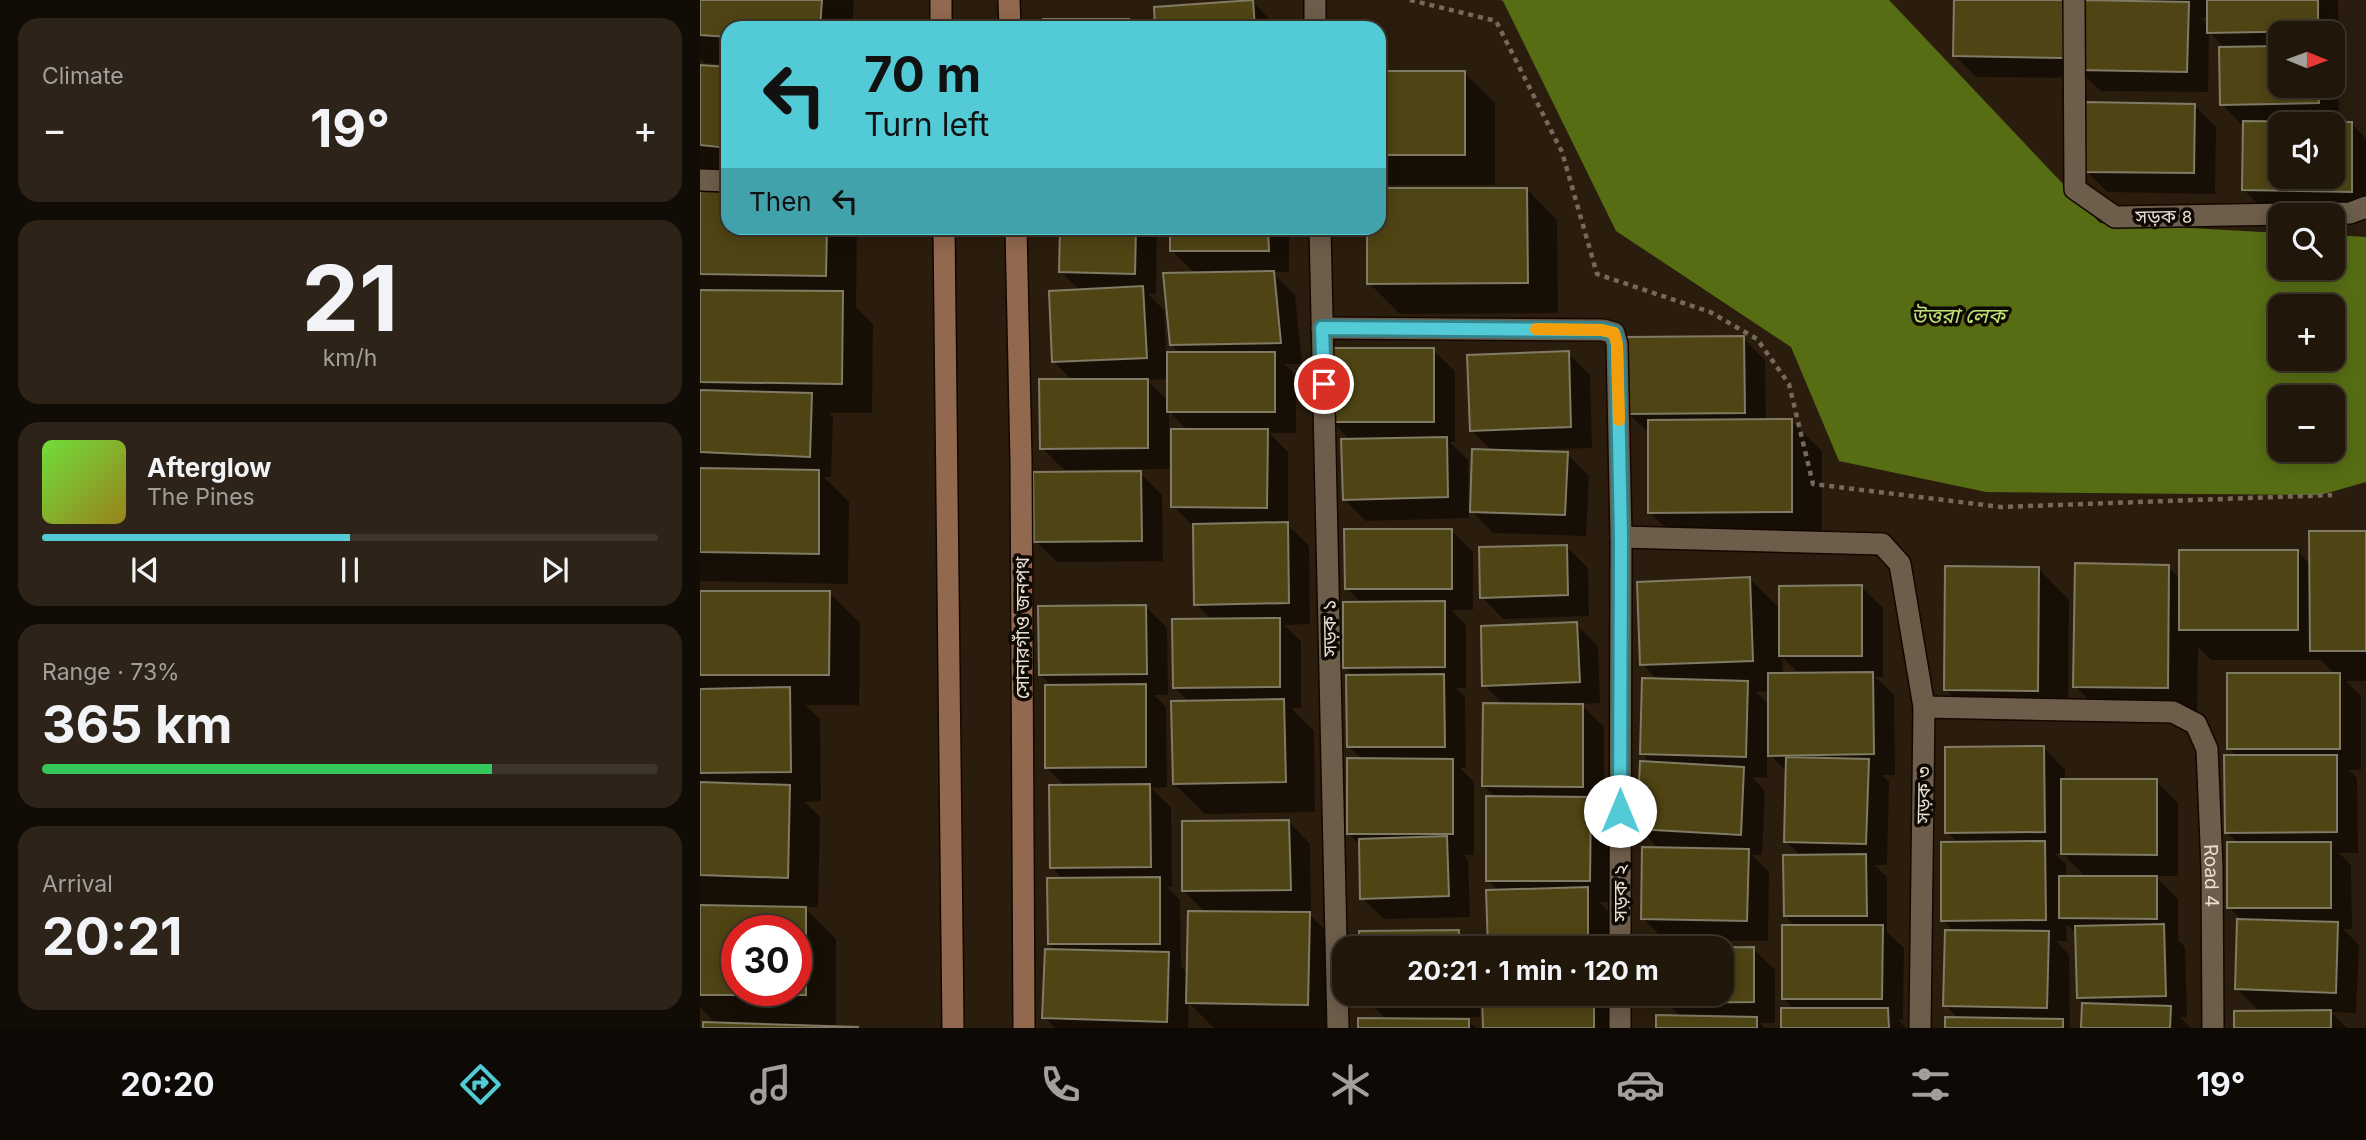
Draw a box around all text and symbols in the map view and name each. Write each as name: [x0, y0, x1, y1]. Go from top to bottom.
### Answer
north arrow: [2268, 21, 2345, 98]
map controls: [2268, 21, 2345, 462]
text: 70 m: [864, 45, 981, 104]
icon: left: [749, 49, 840, 140]
text: Climate: [42, 62, 124, 90]
text: 19°: [310, 97, 390, 160]
text: Turn left: [864, 105, 989, 144]
text: −: [42, 106, 67, 152]
text: +: [633, 106, 658, 152]
button: sound: [2268, 112, 2345, 189]
icon: left: [826, 182, 864, 220]
text: Then: [749, 186, 812, 217]
button: search: [2268, 203, 2345, 280]
street label: সড়ক ৪: [2134, 205, 2193, 229]
text: 21: [302, 243, 398, 353]
button: +: [2268, 294, 2345, 371]
water label: উত্তরা লেক: [1911, 303, 2009, 328]
text: km/h: [323, 344, 377, 372]
pin: [1294, 354, 1354, 414]
icon: arrive: [1305, 365, 1343, 403]
button: −: [2268, 385, 2345, 462]
text: Afterglow: [147, 452, 271, 483]
text: The Pines: [147, 483, 255, 511]
icon: previous: [126, 551, 164, 589]
icon: pause: [331, 551, 369, 589]
icon: next: [536, 551, 574, 589]
street label: সোনারগাঁও জনপথ: [1011, 556, 1034, 699]
street label: সড়ক ১: [1318, 599, 1342, 658]
text: Range · 73%: [42, 658, 180, 686]
text: 365 km: [42, 693, 233, 756]
street label: সড়ক ৩: [1911, 766, 1935, 825]
position arrow: [1583, 774, 1657, 848]
street label: Road 4: [2199, 843, 2223, 907]
street label: সড়ক ২: [1609, 864, 1632, 923]
text: Arrival: [42, 870, 113, 898]
text: 20:21: [42, 905, 182, 968]
speed limit sign: 30: [721, 915, 812, 1006]
text: 20:21 · 1 min · 120 m: [1407, 955, 1659, 986]
icon: directions: [456, 1060, 505, 1109]
icon: music: [746, 1060, 795, 1109]
icon: phone: [1036, 1060, 1085, 1109]
icon: climate: [1326, 1060, 1375, 1109]
icon: car: [1616, 1060, 1665, 1109]
icon: filters: [1906, 1060, 1955, 1109]
text: 20:20: [121, 1065, 215, 1104]
text: 19°: [2196, 1065, 2245, 1104]

